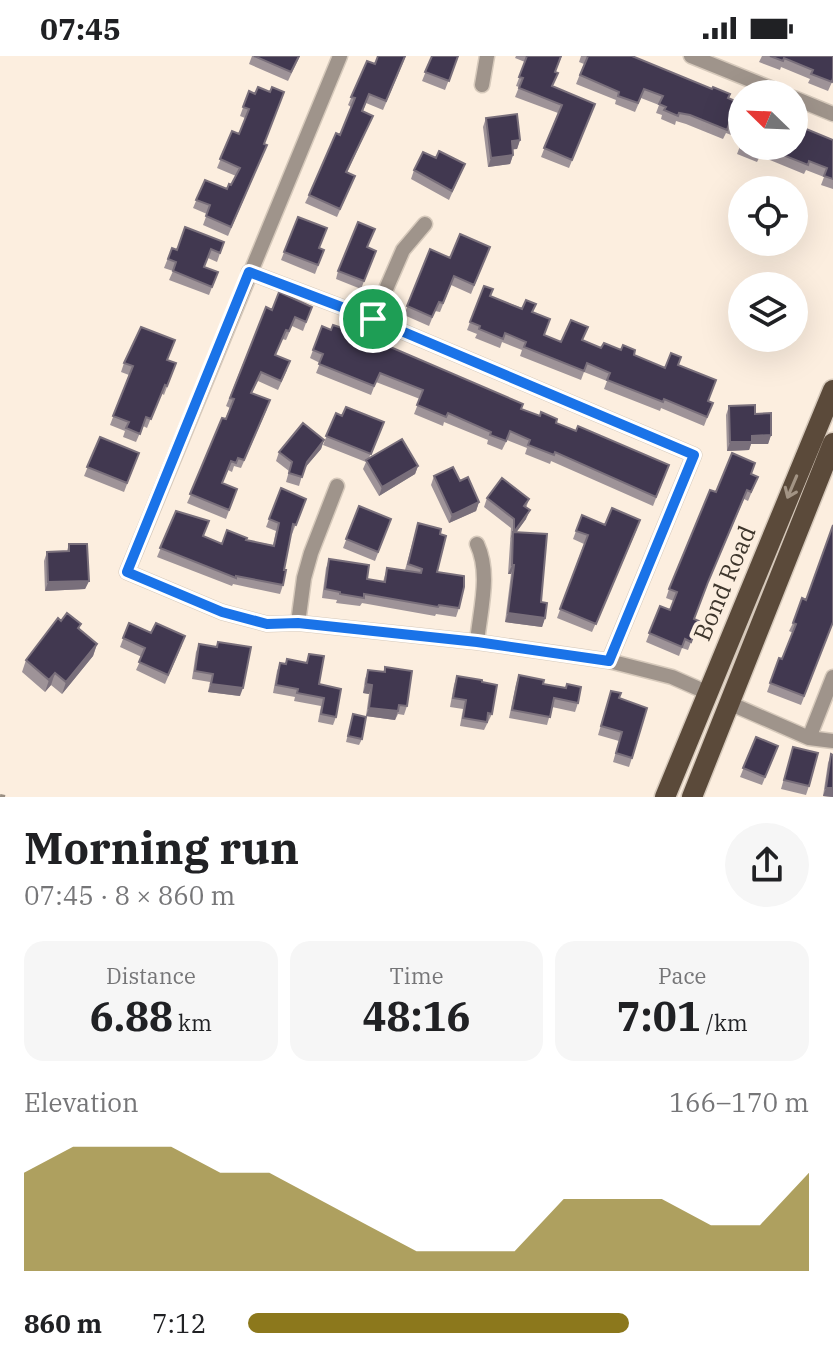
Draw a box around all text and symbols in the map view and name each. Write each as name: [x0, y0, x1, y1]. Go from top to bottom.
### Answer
text: 07:45: [40, 9, 121, 48]
north arrow: [728, 80, 808, 160]
map controls: [728, 80, 808, 352]
button: locate: [728, 176, 808, 256]
button: layers: [728, 272, 808, 352]
pin: [339, 285, 407, 353]
icon: arrive: [351, 297, 395, 341]
one-way arrow: [784, 475, 798, 499]
street label: Bond Road: [685, 520, 763, 646]
text: Morning run: [24, 819, 299, 876]
button: share: [725, 823, 809, 907]
text: 07:45 · 8 × 860 m: [24, 878, 235, 912]
text: Distance: [106, 961, 196, 990]
text: Time: [389, 961, 444, 990]
text: Pace: [658, 961, 706, 990]
text: 6.88: [90, 990, 173, 1042]
text: 48:16: [362, 990, 471, 1042]
text: 7:01: [617, 990, 701, 1042]
text: km: [173, 1008, 212, 1037]
text: /km: [701, 1008, 748, 1037]
text: Elevation: [24, 1085, 139, 1119]
text: 166–170 m: [669, 1085, 809, 1119]
text: 860 m: [24, 1306, 102, 1340]
text: 7:12: [152, 1306, 206, 1340]

